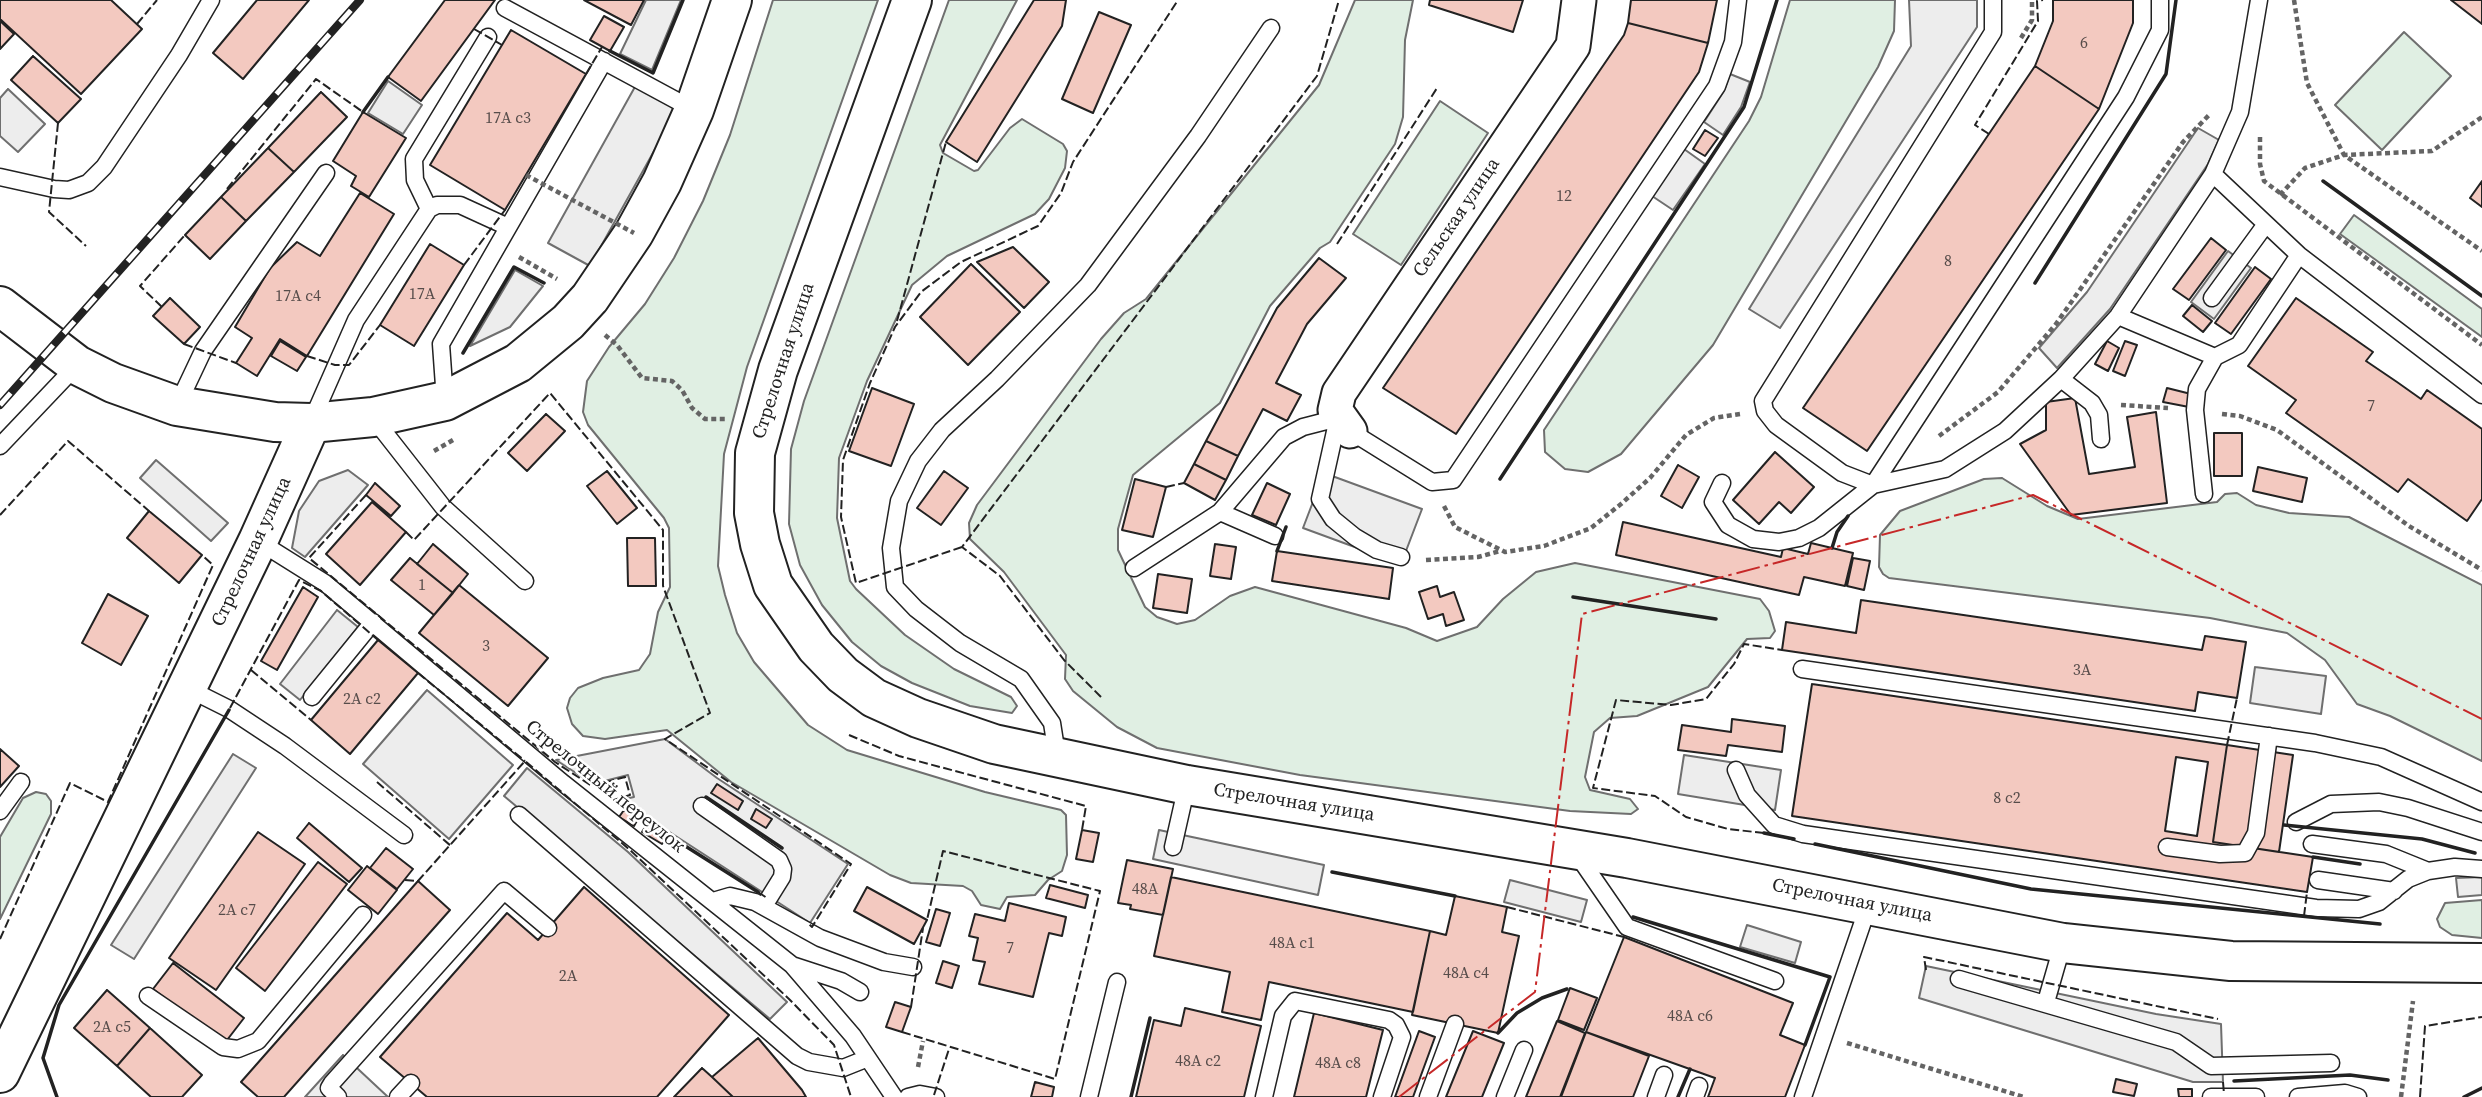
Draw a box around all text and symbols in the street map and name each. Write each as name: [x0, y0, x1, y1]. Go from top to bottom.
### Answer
house number: 6: [2080, 34, 2088, 54]
house number: 17А с3: [485, 109, 531, 129]
street label: Сельская улица: [1409, 154, 1505, 282]
house number: 12: [1556, 187, 1572, 207]
house number: 8: [1944, 252, 1952, 272]
street label: Стрелочная улица: [748, 280, 820, 442]
house number: 17А: [409, 285, 435, 305]
house number: 17А с4: [275, 287, 321, 307]
house number: 7: [2367, 397, 2375, 417]
street label: Стрелочная улица: [207, 473, 297, 631]
house number: 1: [418, 576, 426, 596]
house number: 3: [482, 637, 490, 657]
house number: 3А: [2073, 661, 2091, 681]
house number: 2А с2: [343, 690, 381, 710]
street label: Стрелочный переулок: [521, 716, 689, 858]
street label: Стрелочная улица: [1212, 779, 1376, 827]
house number: 8 с2: [1993, 789, 2021, 809]
street label: Стрелочная улица: [1770, 874, 1934, 928]
house number: 48А: [1132, 880, 1158, 900]
house number: 2А с7: [218, 901, 256, 921]
house number: 48А с1: [1269, 934, 1315, 954]
house number: 7: [1006, 939, 1014, 959]
house number: 48А с4: [1443, 964, 1489, 984]
house number: 2А: [559, 967, 577, 987]
house number: 48А с6: [1667, 1007, 1713, 1027]
house number: 2А с5: [93, 1018, 131, 1038]
house number: 48А с2: [1175, 1052, 1221, 1072]
house number: 48А с8: [1315, 1054, 1361, 1074]

